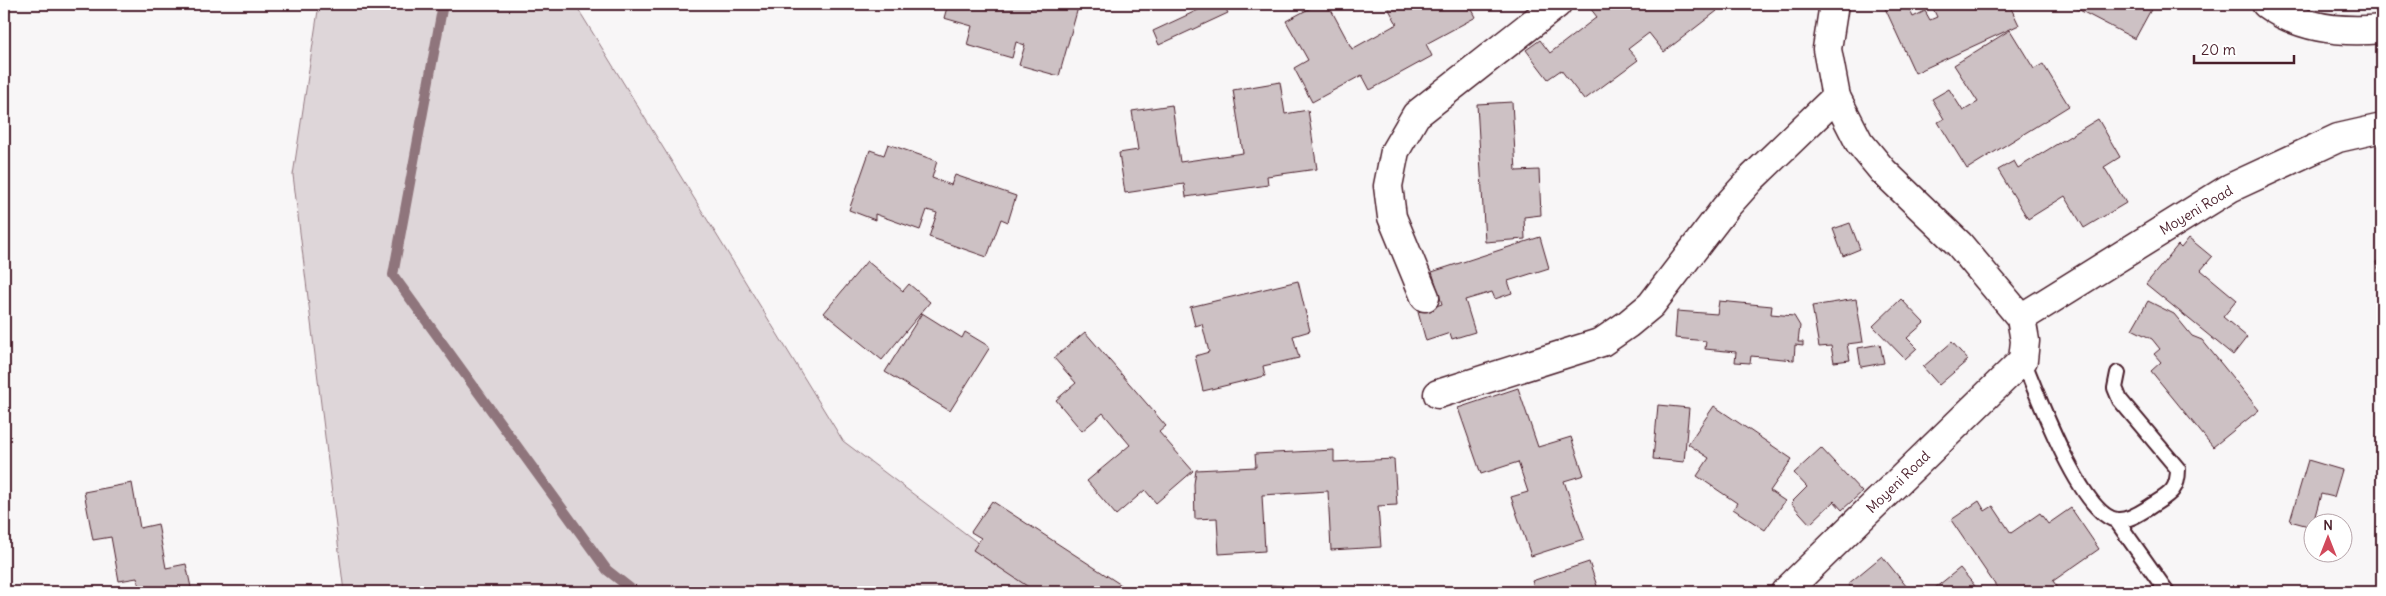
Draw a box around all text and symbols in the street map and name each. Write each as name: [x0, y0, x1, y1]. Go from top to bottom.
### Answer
scale bar: [2194, 32, 2294, 64]
text: 20 m: [2201, 40, 2236, 59]
street label: Moyeni Road: [2156, 181, 2236, 239]
street label: Moyeni Road: [1862, 447, 1934, 517]
north arrow: [2304, 514, 2354, 564]
text: N: [2323, 516, 2333, 534]

